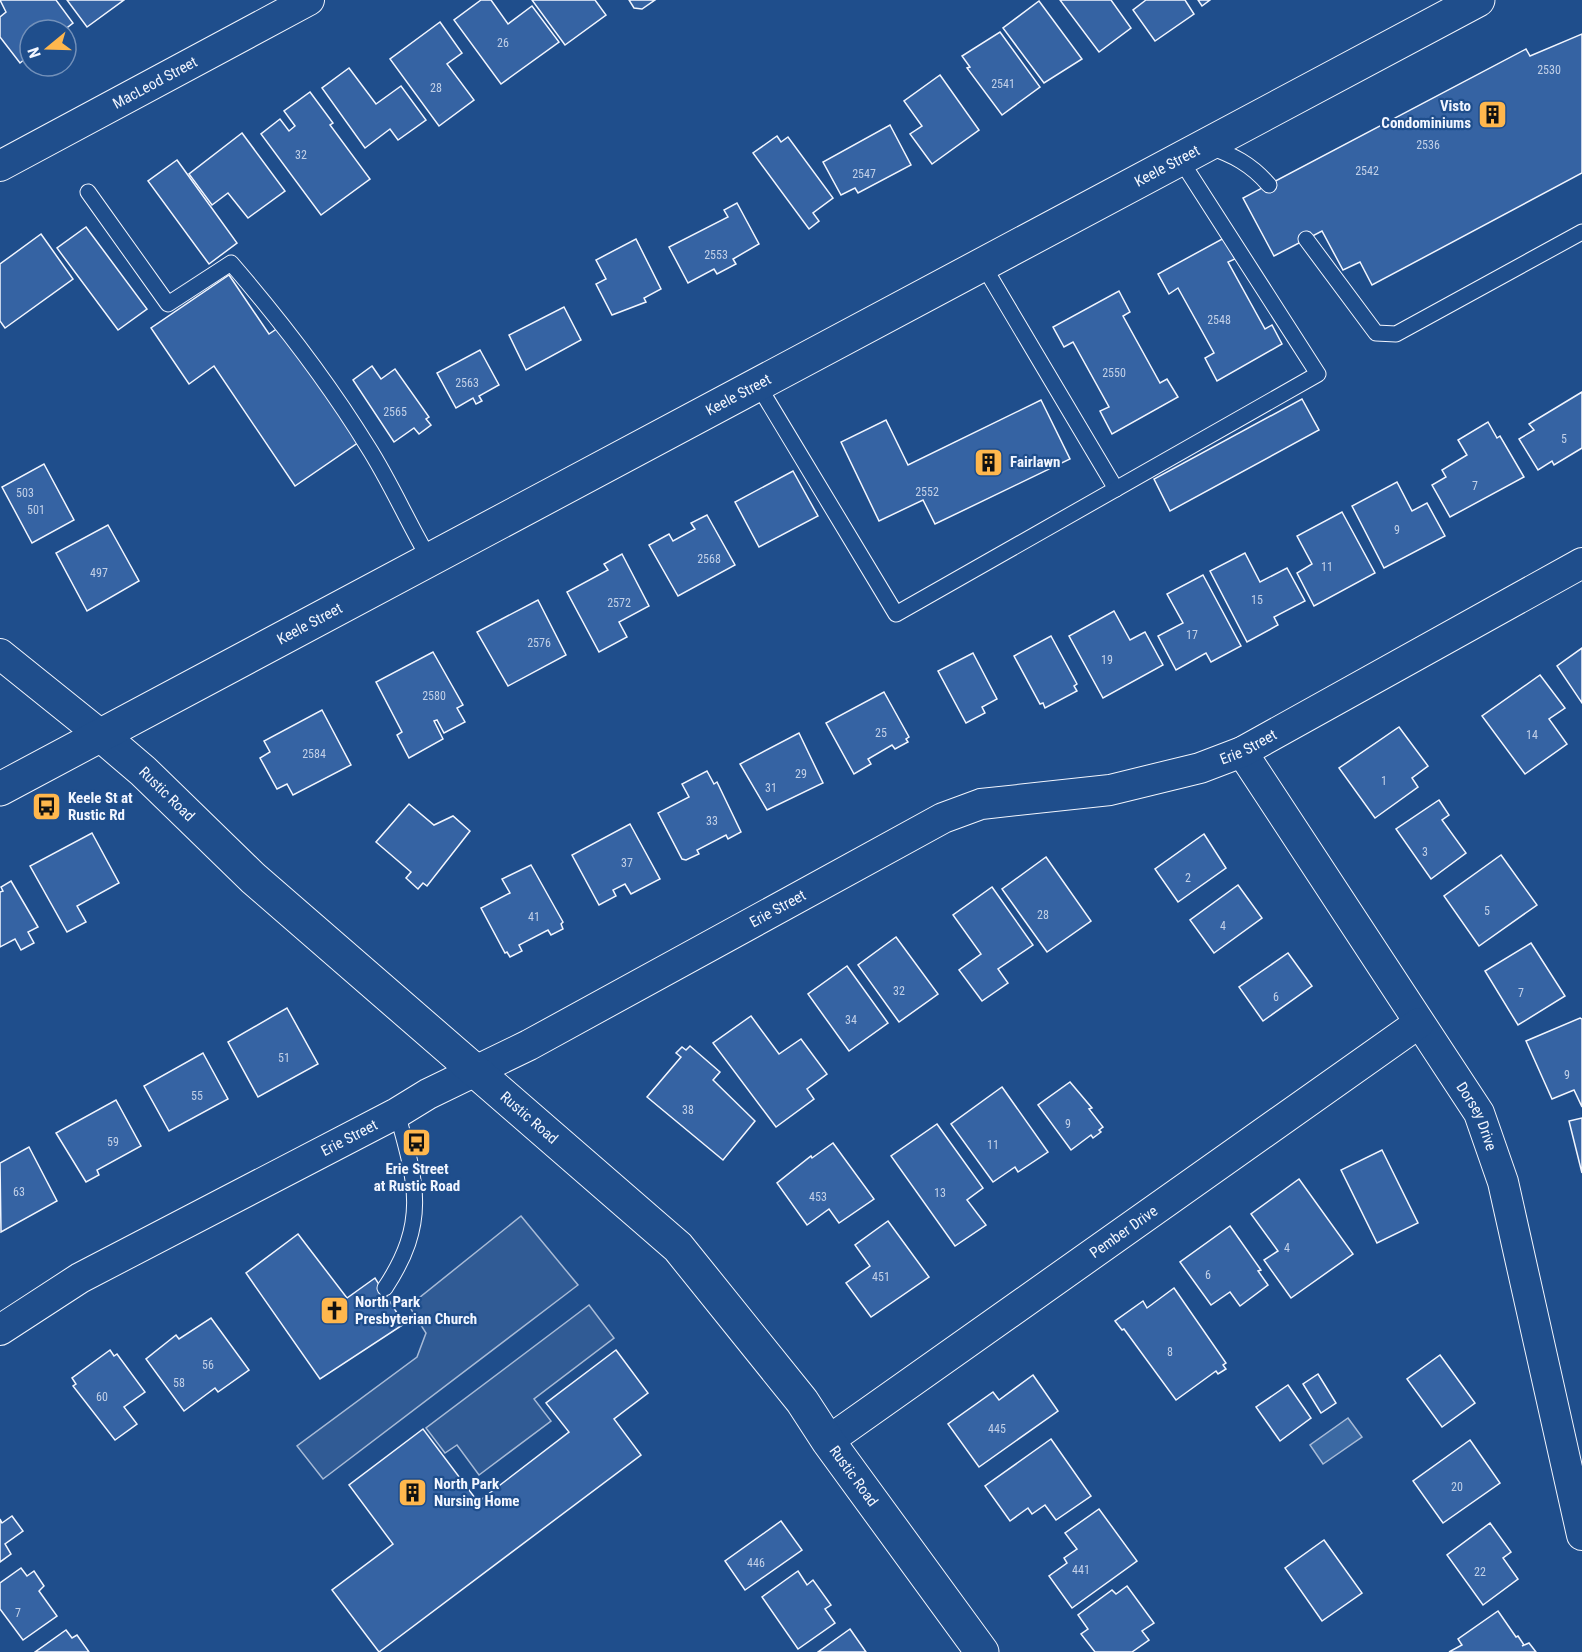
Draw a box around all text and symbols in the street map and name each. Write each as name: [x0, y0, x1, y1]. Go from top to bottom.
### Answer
north arrow: [18, 18, 78, 78]
house number: 26: [497, 36, 509, 50]
text: N: [24, 45, 45, 60]
street label: MacLeod Street: [110, 53, 200, 113]
house number: 2530: [1537, 63, 1561, 77]
house number: 2541: [991, 77, 1015, 91]
house number: 28: [430, 81, 442, 95]
place label: Visto Condominiums: [1381, 97, 1471, 132]
building icon: Visto Condominiums: [1476, 99, 1508, 131]
house number: 2536: [1416, 138, 1440, 152]
street label: Keele Street: [1131, 141, 1203, 191]
house number: 32: [295, 148, 307, 162]
house number: 2542: [1355, 164, 1379, 178]
house number: 2547: [852, 167, 876, 181]
house number: 2553: [704, 248, 728, 262]
house number: 2548: [1207, 313, 1231, 327]
house number: 2550: [1102, 366, 1126, 380]
street label: Keele Street: [703, 370, 774, 420]
house number: 2563: [455, 376, 479, 390]
house number: 2565: [383, 405, 407, 419]
house number: 5: [1561, 432, 1567, 446]
building icon: Fairlawn: [973, 446, 1005, 478]
place label: Fairlawn: [1010, 453, 1060, 471]
house number: 7: [1472, 479, 1478, 493]
house number: 2552: [915, 485, 939, 499]
house number: 503: [16, 486, 34, 500]
house number: 501: [27, 503, 45, 517]
house number: 9: [1394, 523, 1400, 537]
house number: 2568: [697, 552, 721, 566]
house number: 11: [1321, 560, 1333, 574]
house number: 497: [90, 566, 108, 580]
house number: 15: [1251, 593, 1263, 607]
house number: 2572: [607, 596, 631, 610]
street label: Keele Street: [274, 599, 345, 648]
house number: 17: [1186, 628, 1198, 642]
house number: 2576: [527, 636, 551, 650]
house number: 19: [1101, 653, 1113, 667]
house number: 2580: [422, 689, 446, 703]
house number: 25: [875, 726, 887, 740]
street label: Erie Street: [1217, 726, 1280, 769]
house number: 14: [1526, 728, 1538, 742]
house number: 2584: [302, 747, 326, 761]
street label: Rustic Road: [135, 763, 198, 825]
house number: 29: [795, 767, 807, 781]
house number: 1: [1381, 774, 1387, 788]
house number: 31: [765, 781, 777, 795]
place label: Keele St at Rustic Rd: [68, 789, 133, 824]
bus stop icon: Keele St at Rustic Rd: [31, 791, 63, 823]
house number: 33: [706, 814, 718, 828]
house number: 3: [1422, 845, 1428, 859]
house number: 37: [621, 856, 633, 870]
house number: 2: [1185, 871, 1191, 885]
street label: Erie Street: [747, 886, 809, 931]
house number: 5: [1484, 904, 1490, 918]
house number: 28: [1037, 908, 1049, 922]
house number: 41: [528, 910, 540, 924]
house number: 4: [1220, 919, 1226, 933]
house number: 32: [893, 984, 905, 998]
house number: 7: [1518, 986, 1524, 1000]
house number: 6: [1273, 990, 1279, 1004]
house number: 34: [845, 1013, 857, 1027]
house number: 51: [278, 1051, 290, 1065]
house number: 9: [1564, 1068, 1570, 1082]
street label: Dorsey Drive: [1452, 1079, 1500, 1153]
street label: Rustic Road: [497, 1088, 562, 1148]
house number: 55: [191, 1089, 203, 1103]
house number: 38: [682, 1103, 694, 1117]
street label: Erie Street: [318, 1116, 381, 1160]
house number: 9: [1065, 1117, 1071, 1131]
bus stop icon: Erie Street at Rustic Road: [401, 1126, 433, 1158]
house number: 59: [107, 1135, 119, 1149]
house number: 11: [987, 1138, 999, 1152]
place label: Erie Street at Rustic Road: [374, 1160, 460, 1195]
house number: 63: [13, 1185, 25, 1199]
house number: 13: [934, 1186, 946, 1200]
house number: 453: [809, 1190, 827, 1204]
street label: Pember Drive: [1086, 1202, 1161, 1262]
house number: 4: [1284, 1241, 1290, 1255]
house number: 6: [1205, 1268, 1211, 1282]
house number: 451: [872, 1270, 890, 1284]
place label: North Park Presbyterian Church: [355, 1293, 477, 1328]
church icon: North Park Presbyterian Church: [318, 1295, 350, 1327]
house number: 8: [1167, 1345, 1173, 1359]
house number: 56: [202, 1358, 214, 1372]
house number: 58: [173, 1376, 185, 1390]
house number: 60: [96, 1390, 108, 1404]
house number: 445: [988, 1422, 1006, 1436]
street label: Rustic Road: [826, 1442, 882, 1510]
place label: North Park Nursing Home: [434, 1475, 519, 1510]
building icon: North Park Nursing Home: [397, 1477, 429, 1509]
house number: 20: [1451, 1480, 1463, 1494]
house number: 446: [747, 1556, 765, 1570]
house number: 441: [1072, 1563, 1090, 1577]
house number: 22: [1474, 1565, 1486, 1579]
house number: 7: [15, 1606, 21, 1620]

